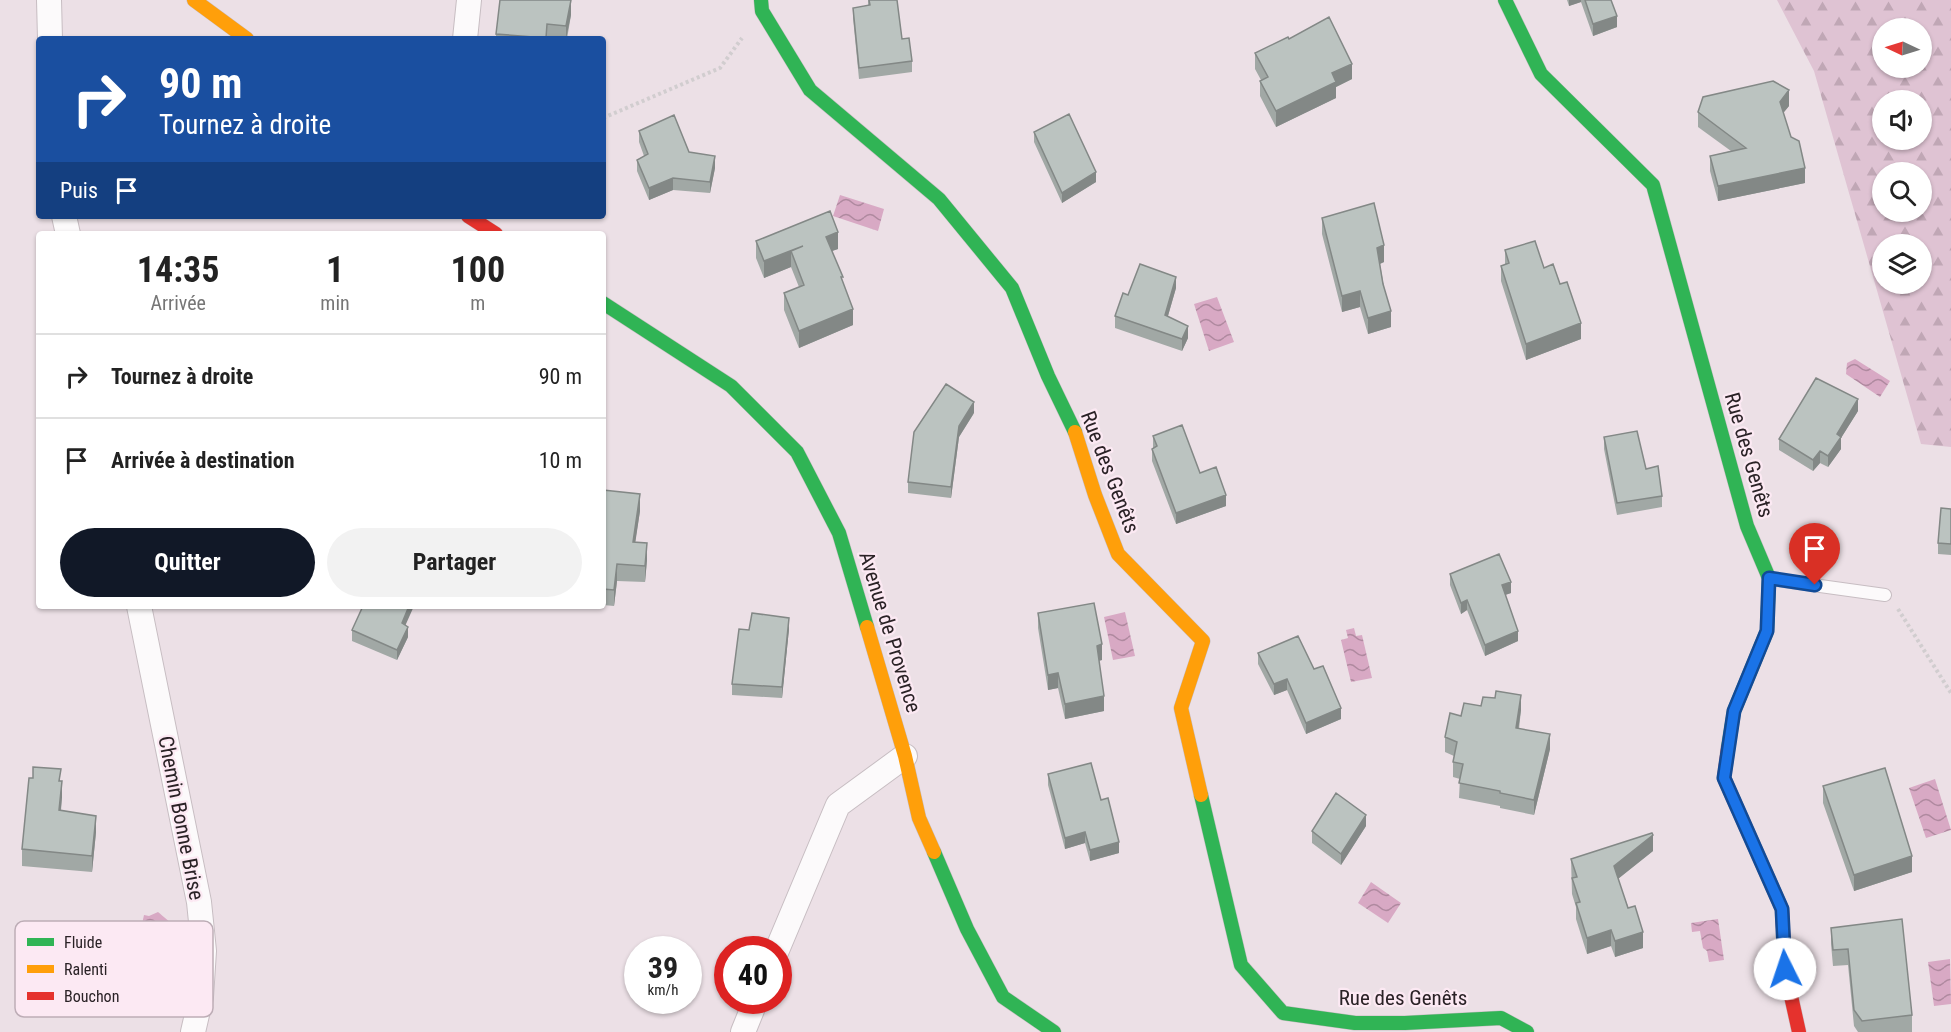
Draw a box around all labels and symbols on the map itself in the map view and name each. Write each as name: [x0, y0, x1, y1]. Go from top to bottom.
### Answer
north arrow: [1872, 18, 1932, 78]
street label: Rue des Genêts: [1720, 390, 1778, 520]
street label: Rue des Genêts: [1076, 408, 1144, 536]
pin: [1789, 523, 1840, 585]
street label: Avenue de Provence: [854, 549, 926, 715]
street label: Chemin Bonne Brise: [153, 734, 209, 902]
legend: [15, 921, 213, 1017]
text: Fluide: [64, 933, 102, 952]
speed limit sign: 40: [714, 936, 792, 1014]
position arrow: [1753, 937, 1817, 1001]
text: Ralenti: [64, 960, 107, 979]
street label: Rue des Genêts: [1339, 986, 1467, 1010]
text: Bouchon: [64, 987, 119, 1006]

